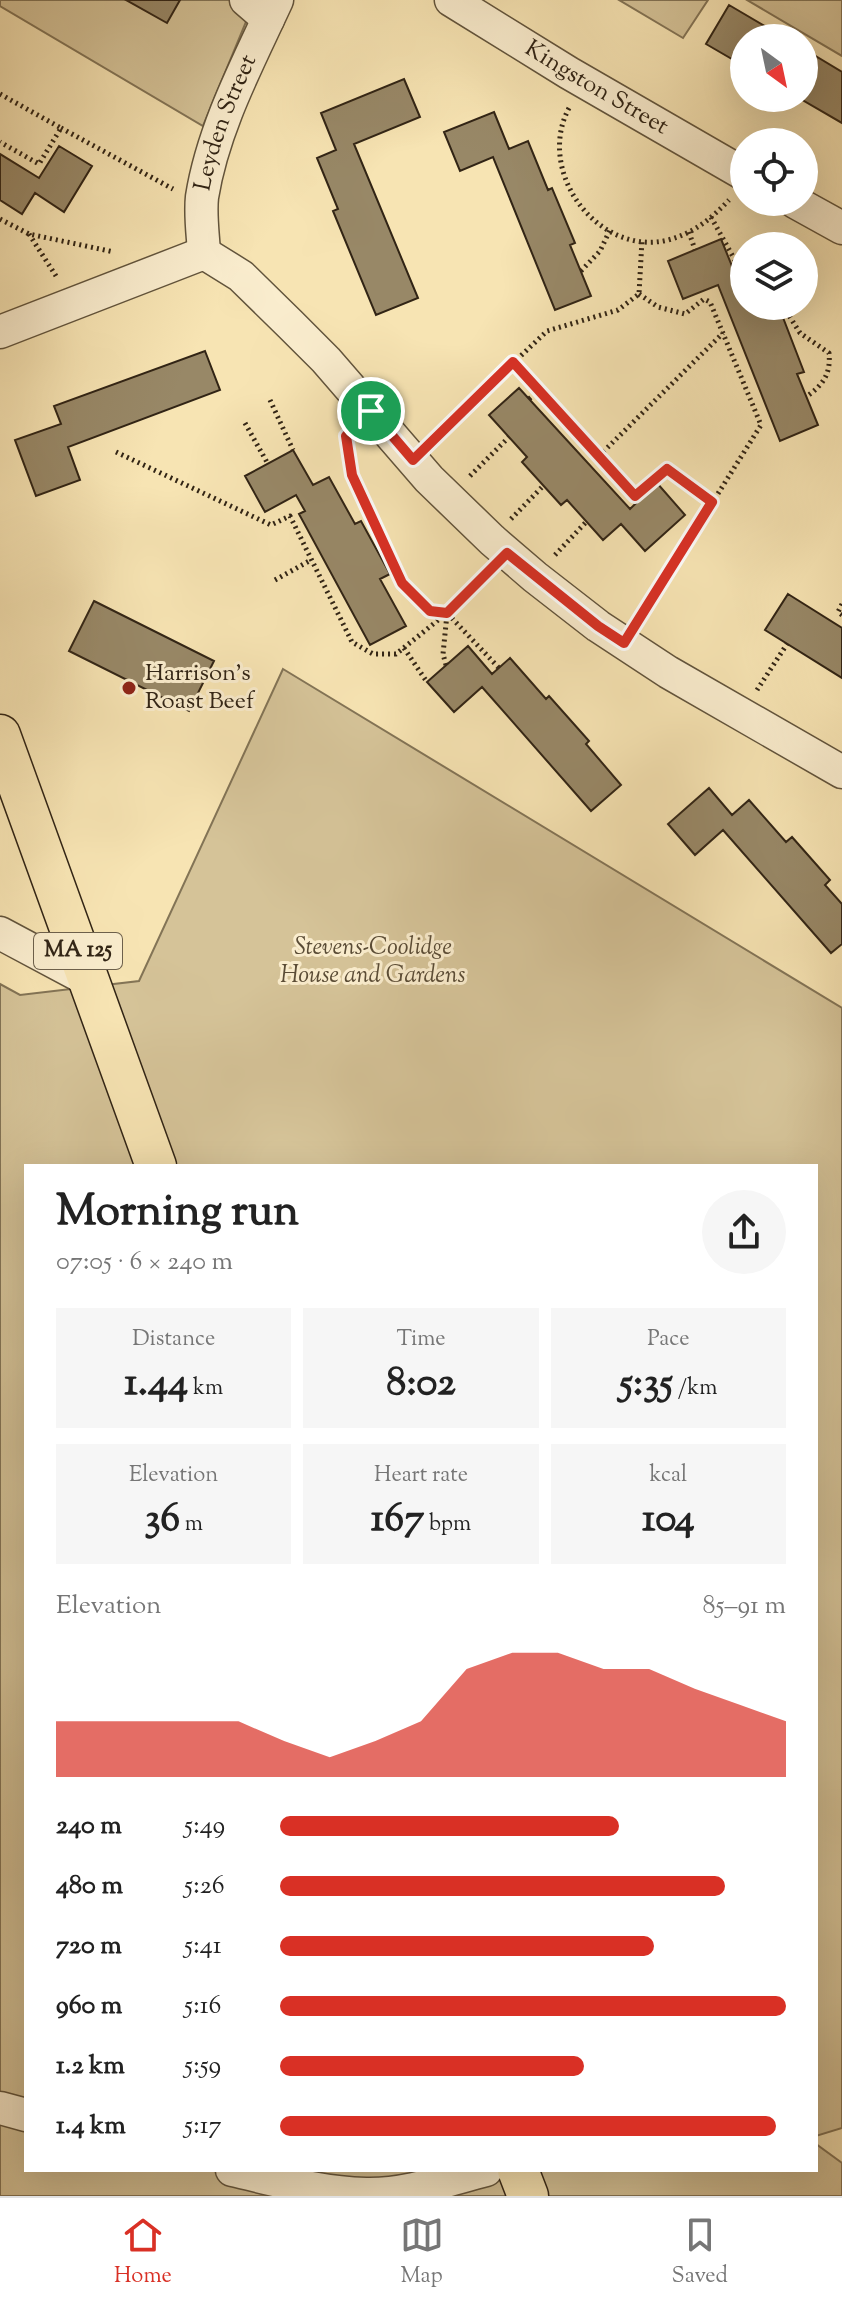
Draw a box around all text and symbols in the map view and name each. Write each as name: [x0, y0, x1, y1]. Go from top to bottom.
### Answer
north arrow: [730, 24, 818, 112]
map controls: [730, 24, 818, 320]
street label: Kingston Street: [518, 32, 675, 144]
street label: Leyden Street: [186, 49, 266, 194]
button: locate: [730, 128, 818, 216]
button: layers: [730, 232, 818, 320]
pin: [337, 377, 405, 445]
icon: arrive: [349, 389, 393, 433]
place label: Harrison's Roast Beef: [145, 657, 256, 719]
marker: Harrison's Roast Beef: [120, 679, 138, 697]
park label: Stevens-Coolidge House and Gardens: [280, 931, 466, 993]
road number: MA 125: [34, 933, 122, 969]
text: Morning run: [56, 1182, 299, 1245]
button: share: [702, 1190, 786, 1274]
text: 07:05 · 6 × 240 m: [56, 1244, 233, 1281]
text: Distance: [132, 1324, 215, 1356]
text: Time: [397, 1324, 445, 1356]
text: Pace: [647, 1324, 689, 1356]
text: 1.44: [124, 1356, 188, 1413]
text: 8:02: [386, 1356, 456, 1413]
text: 5:35: [619, 1356, 673, 1413]
text: km: [188, 1373, 223, 1405]
text: /km: [673, 1373, 718, 1405]
text: Elevation: [129, 1460, 218, 1492]
text: Heart rate: [374, 1460, 468, 1492]
text: kcal: [649, 1460, 687, 1492]
text: 36: [144, 1492, 180, 1549]
text: 167: [371, 1492, 424, 1549]
text: 104: [642, 1492, 695, 1549]
text: m: [180, 1509, 203, 1541]
text: bpm: [424, 1509, 471, 1541]
text: Elevation: [56, 1588, 161, 1625]
text: 85–91 m: [703, 1588, 786, 1625]
text: 240 m: [56, 1808, 122, 1845]
text: 5:49: [184, 1808, 225, 1845]
text: 480 m: [56, 1868, 123, 1905]
text: 5:26: [184, 1868, 225, 1905]
text: 720 m: [56, 1928, 122, 1965]
text: 5:41: [184, 1928, 222, 1965]
text: 960 m: [56, 1988, 122, 2025]
text: 5:16: [184, 1988, 221, 2025]
text: 1.2 km: [56, 2048, 125, 2085]
text: 5:59: [184, 2048, 221, 2085]
text: 1.4 km: [56, 2108, 126, 2145]
text: 5:17: [184, 2108, 222, 2145]
tab: Home: [114, 2213, 172, 2293]
tab: Map: [400, 2213, 444, 2293]
tab: Saved: [672, 2213, 728, 2293]

